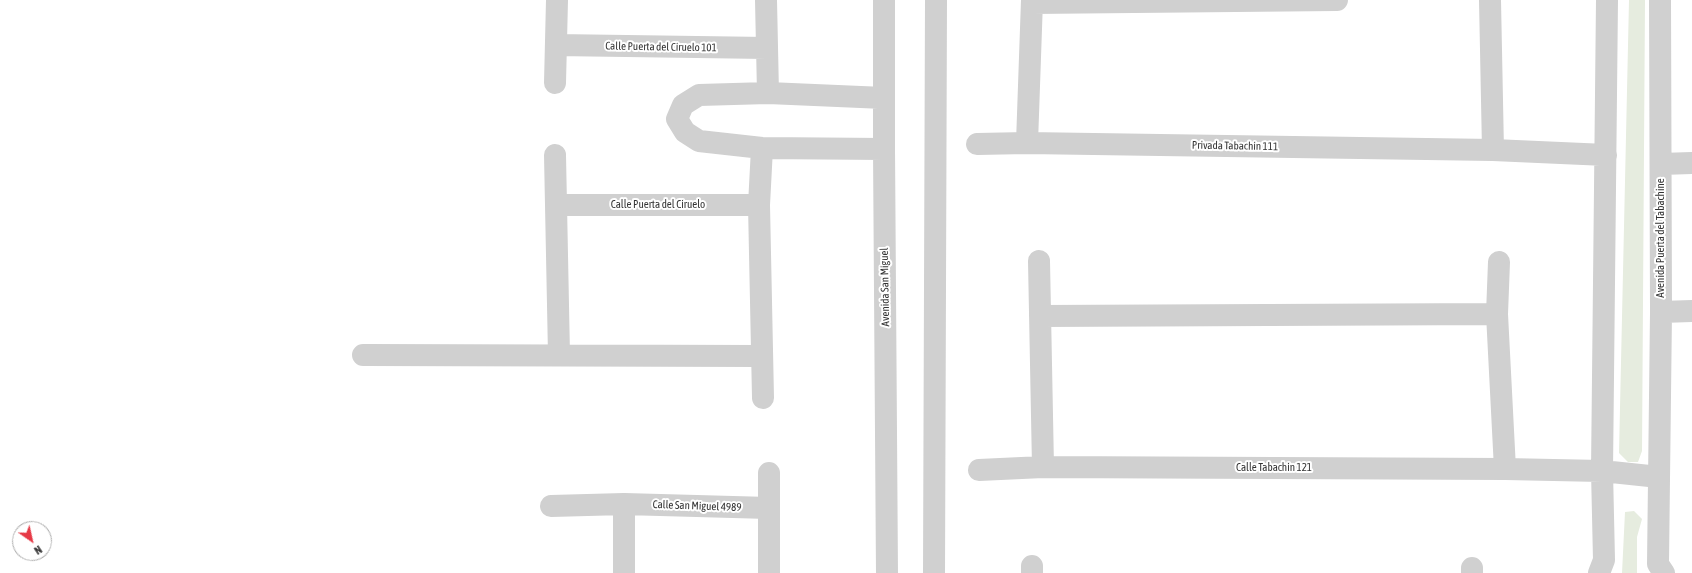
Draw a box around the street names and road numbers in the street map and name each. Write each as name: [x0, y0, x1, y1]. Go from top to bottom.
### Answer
street label: Calle Puerta del Ciruelo 101: [605, 39, 717, 55]
street label: Privada Tabachin 111: [1192, 139, 1278, 153]
street label: Avenida Puerta del Tabachine: [1654, 178, 1668, 298]
street label: Calle Puerta del Ciruelo: [611, 198, 705, 212]
street label: Avenida San Miguel: [878, 247, 892, 327]
street label: Calle Tabachin 121: [1236, 461, 1312, 475]
street label: Calle San Miguel 4989: [652, 498, 742, 514]

